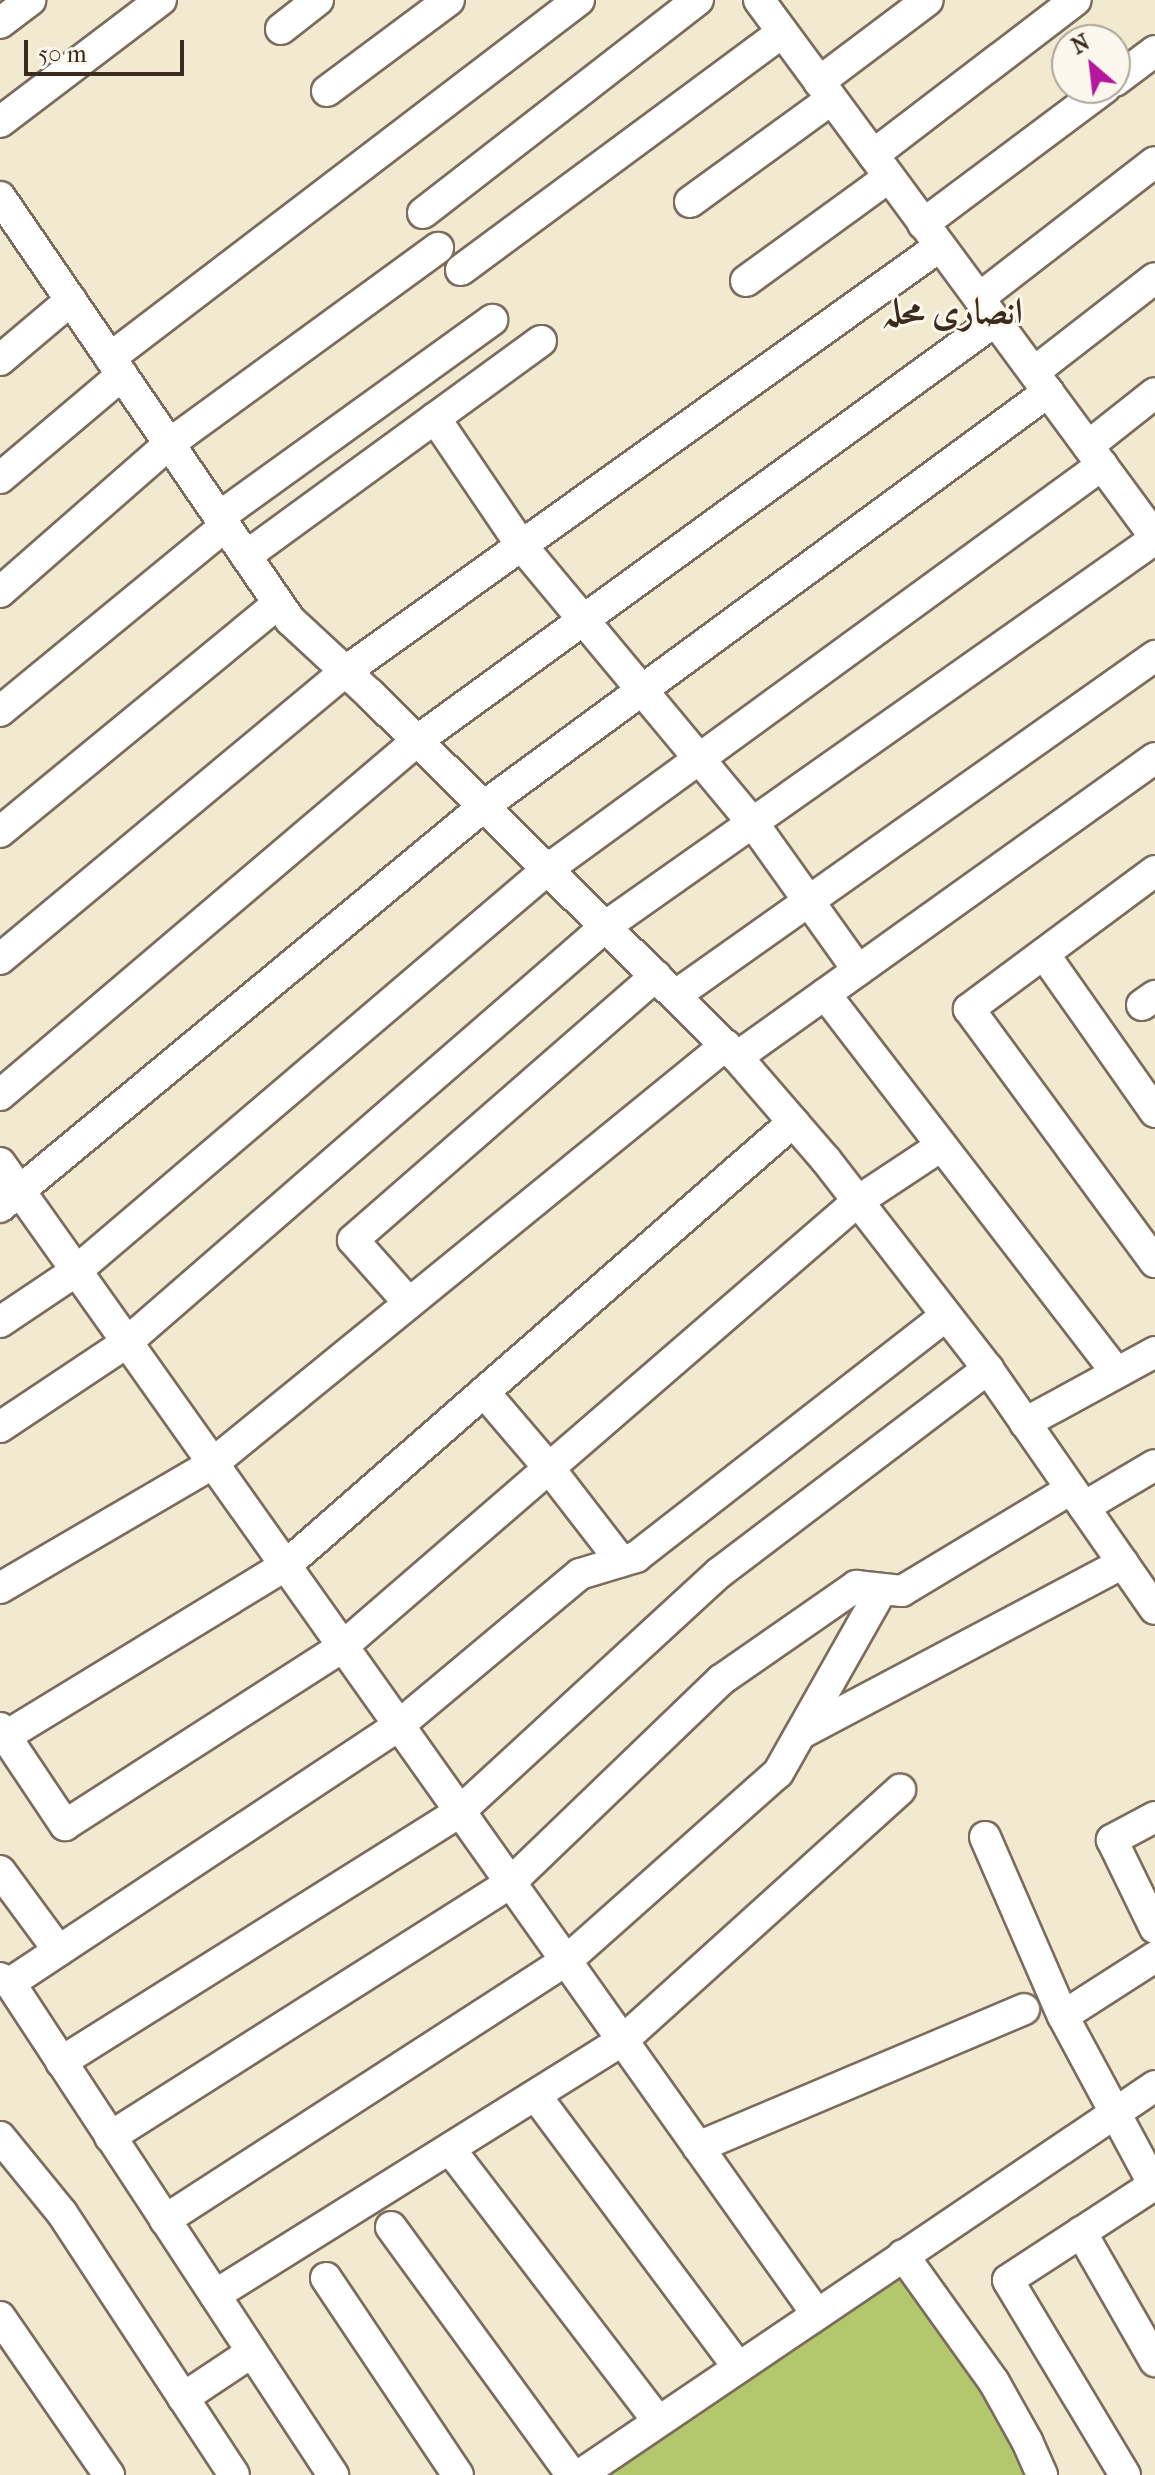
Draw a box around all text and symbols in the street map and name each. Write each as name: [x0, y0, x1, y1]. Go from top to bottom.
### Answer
scale bar: [28, 24, 188, 74]
north arrow: [1051, 24, 1131, 104]
text: N: [1067, 29, 1094, 60]
text: 50 m: [38, 40, 87, 68]
district label: انصاری محلہ: [881, 290, 1023, 334]

